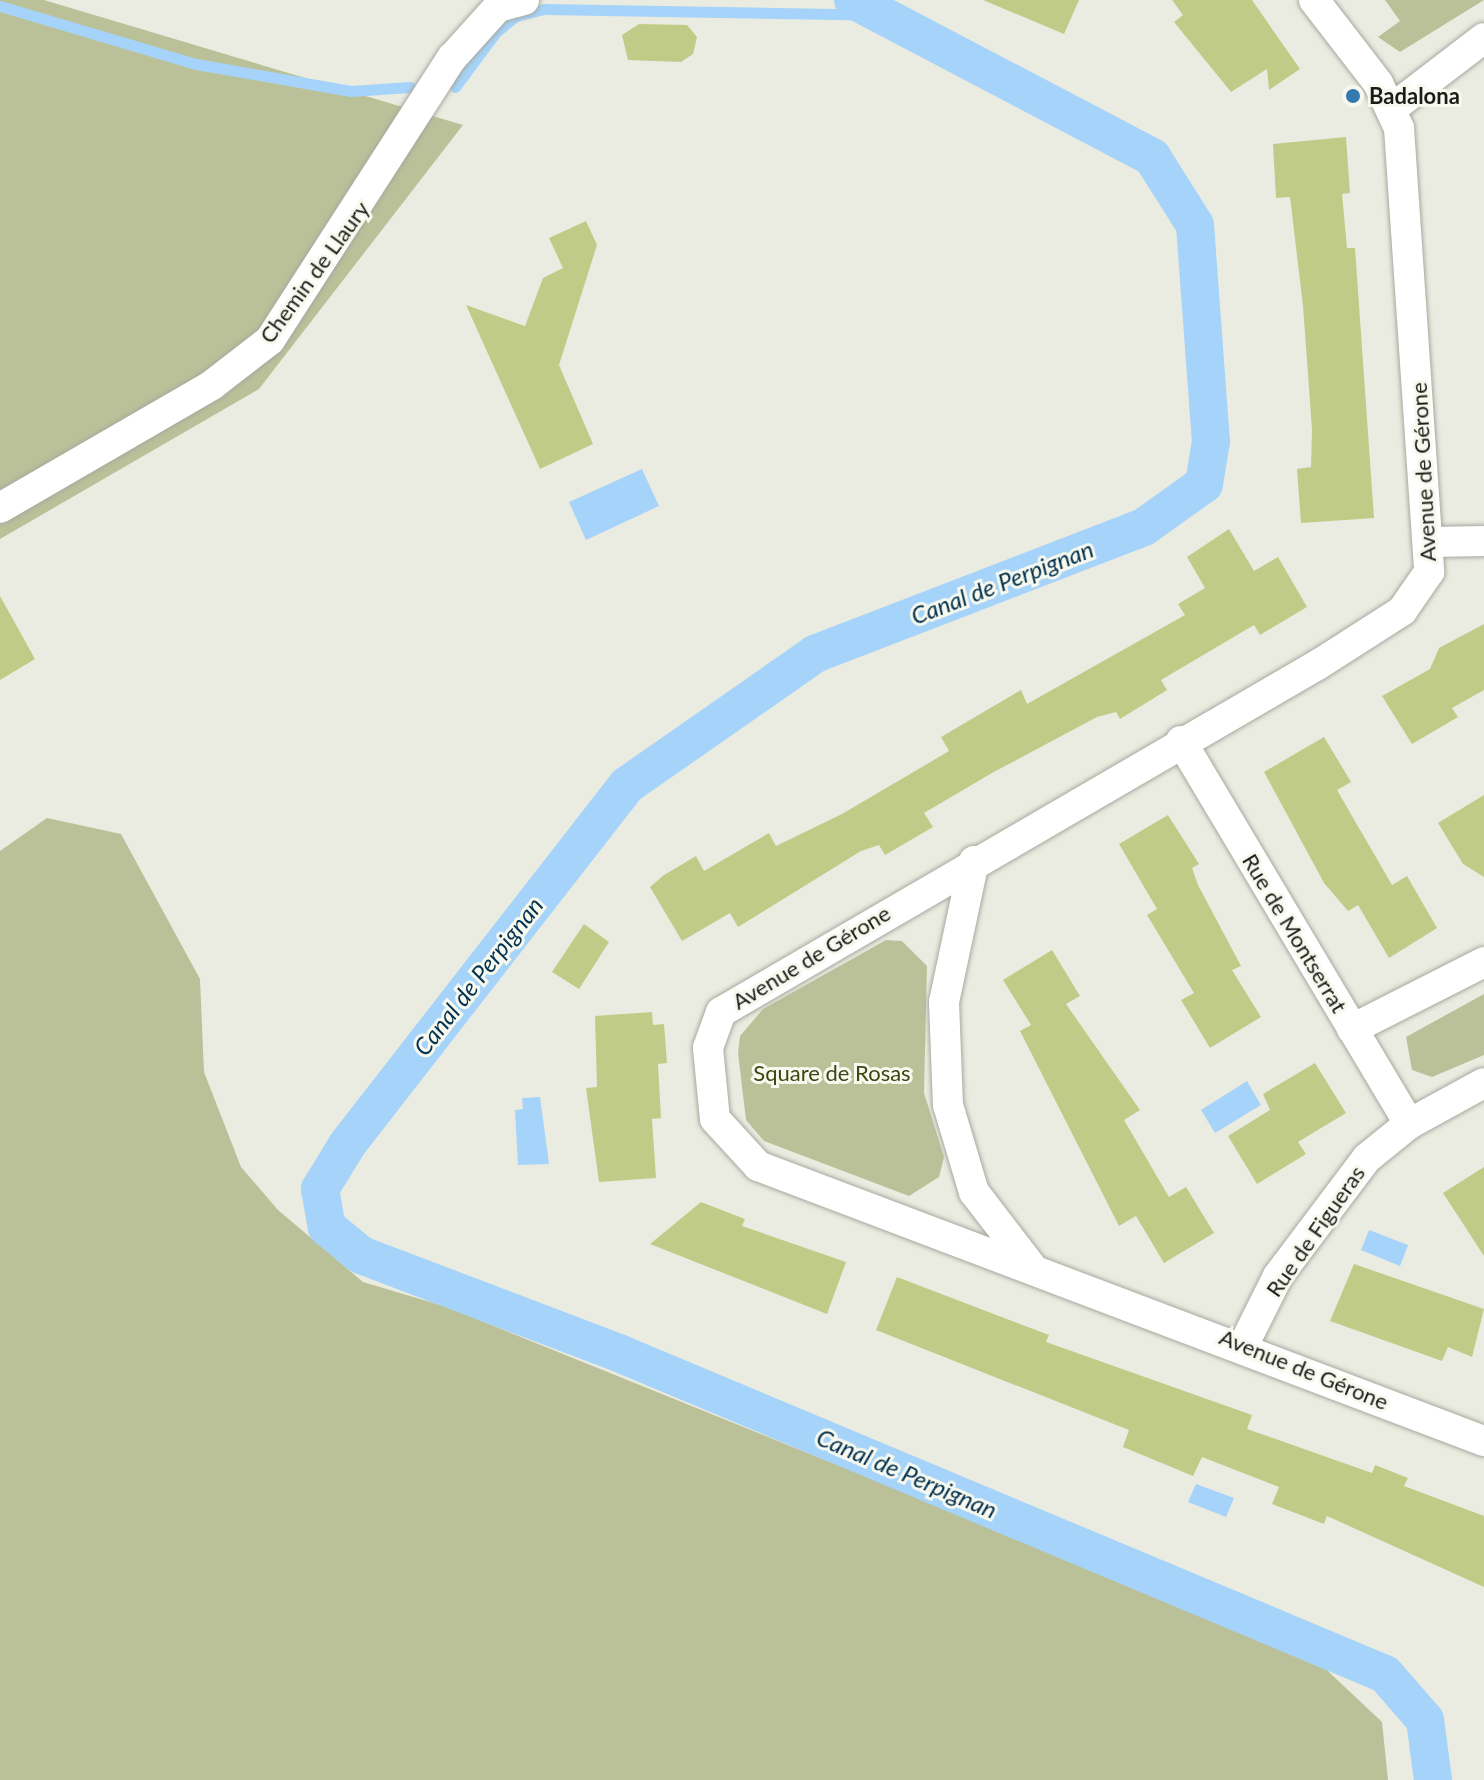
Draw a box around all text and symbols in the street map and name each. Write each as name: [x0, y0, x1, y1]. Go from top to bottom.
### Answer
place label: Badalona: [1369, 83, 1460, 109]
marker: Badalona: [1344, 87, 1362, 105]
street label: Chemin de Llaury: [254, 196, 374, 348]
street label: Avenue de Gérone: [1405, 382, 1441, 562]
water label: Canal de Perpignan: [907, 534, 1097, 630]
street label: Rue de Montserrat: [1237, 849, 1353, 1017]
water label: Canal de Perpignan: [407, 891, 549, 1061]
street label: Avenue de Gérone: [727, 899, 895, 1015]
park label: Square de Rosas: [753, 1060, 911, 1086]
street label: Rue de Figueras: [1260, 1160, 1370, 1302]
street label: Avenue de Gérone: [1216, 1323, 1392, 1415]
water label: Canal de Perpignan: [813, 1422, 1001, 1524]

